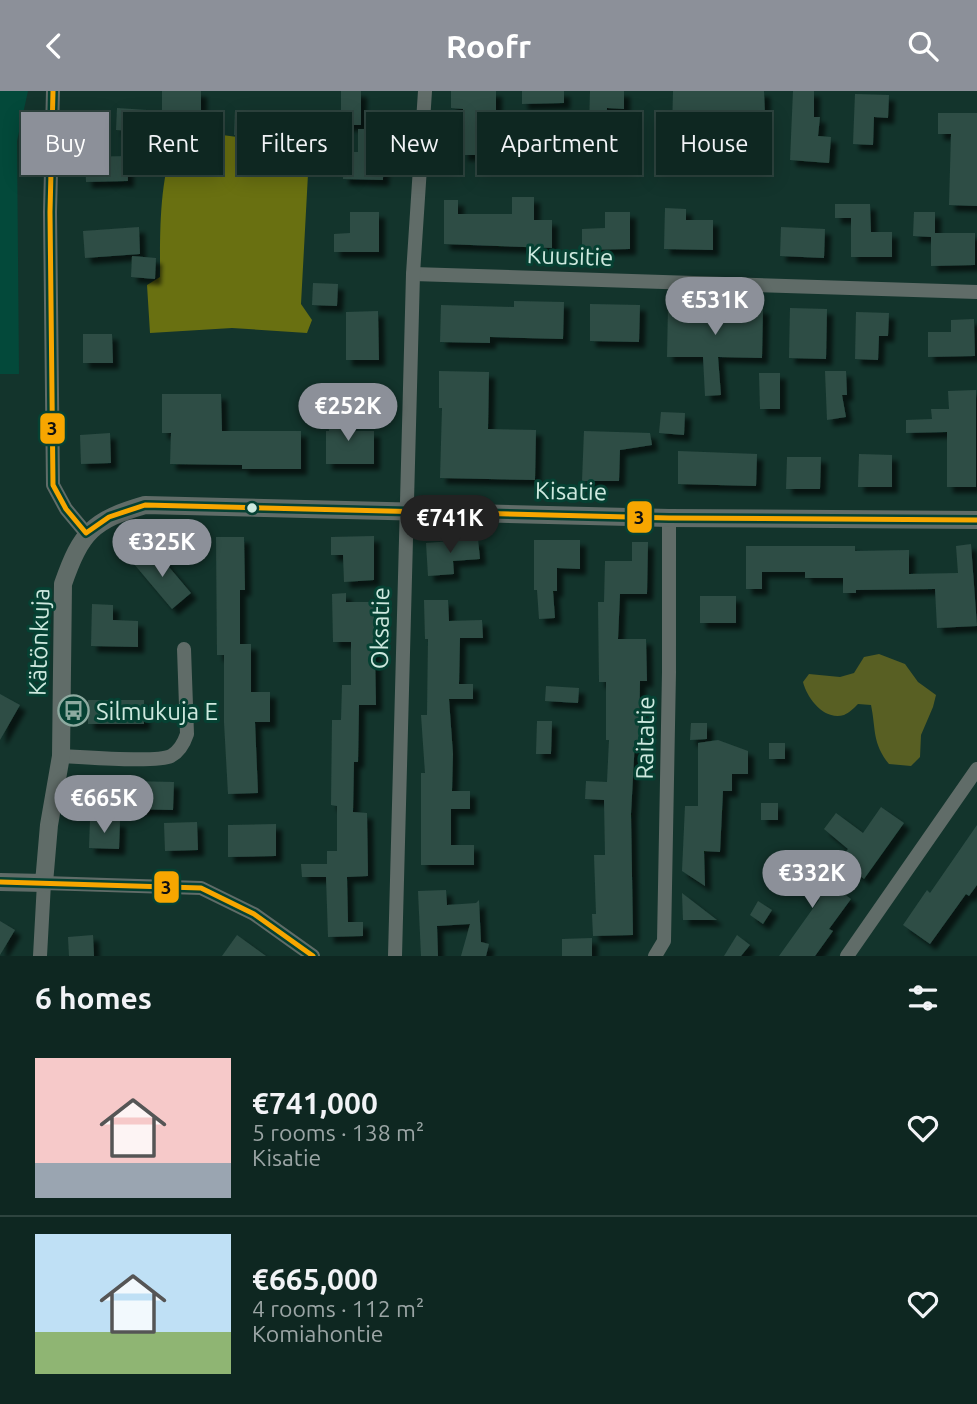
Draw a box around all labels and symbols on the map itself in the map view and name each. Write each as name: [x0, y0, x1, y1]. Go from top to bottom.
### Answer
street label: Kuusitie: [526, 241, 614, 271]
pin: €531K: [666, 278, 764, 337]
pin: €252K: [299, 383, 397, 443]
line badge: 3: [39, 412, 66, 445]
text: 3: [47, 417, 57, 439]
street label: Kisatie: [535, 477, 607, 505]
pin: €741K: [401, 496, 499, 555]
line badge: 3: [626, 500, 653, 534]
unlabelled marker: [245, 501, 259, 515]
text: 3: [634, 506, 644, 528]
pin: €325K: [113, 519, 211, 579]
street label: Oksatie: [366, 587, 394, 669]
street label: Kätönkuja: [24, 588, 54, 696]
bus stop icon: Silmukuja E: [56, 694, 90, 728]
street label: Raitatie: [631, 696, 659, 780]
place label: Silmukuja E: [96, 698, 218, 725]
pin: €665K: [55, 775, 153, 835]
pin: €332K: [763, 851, 861, 910]
line badge: 3: [153, 870, 180, 904]
text: 3: [161, 876, 171, 898]

